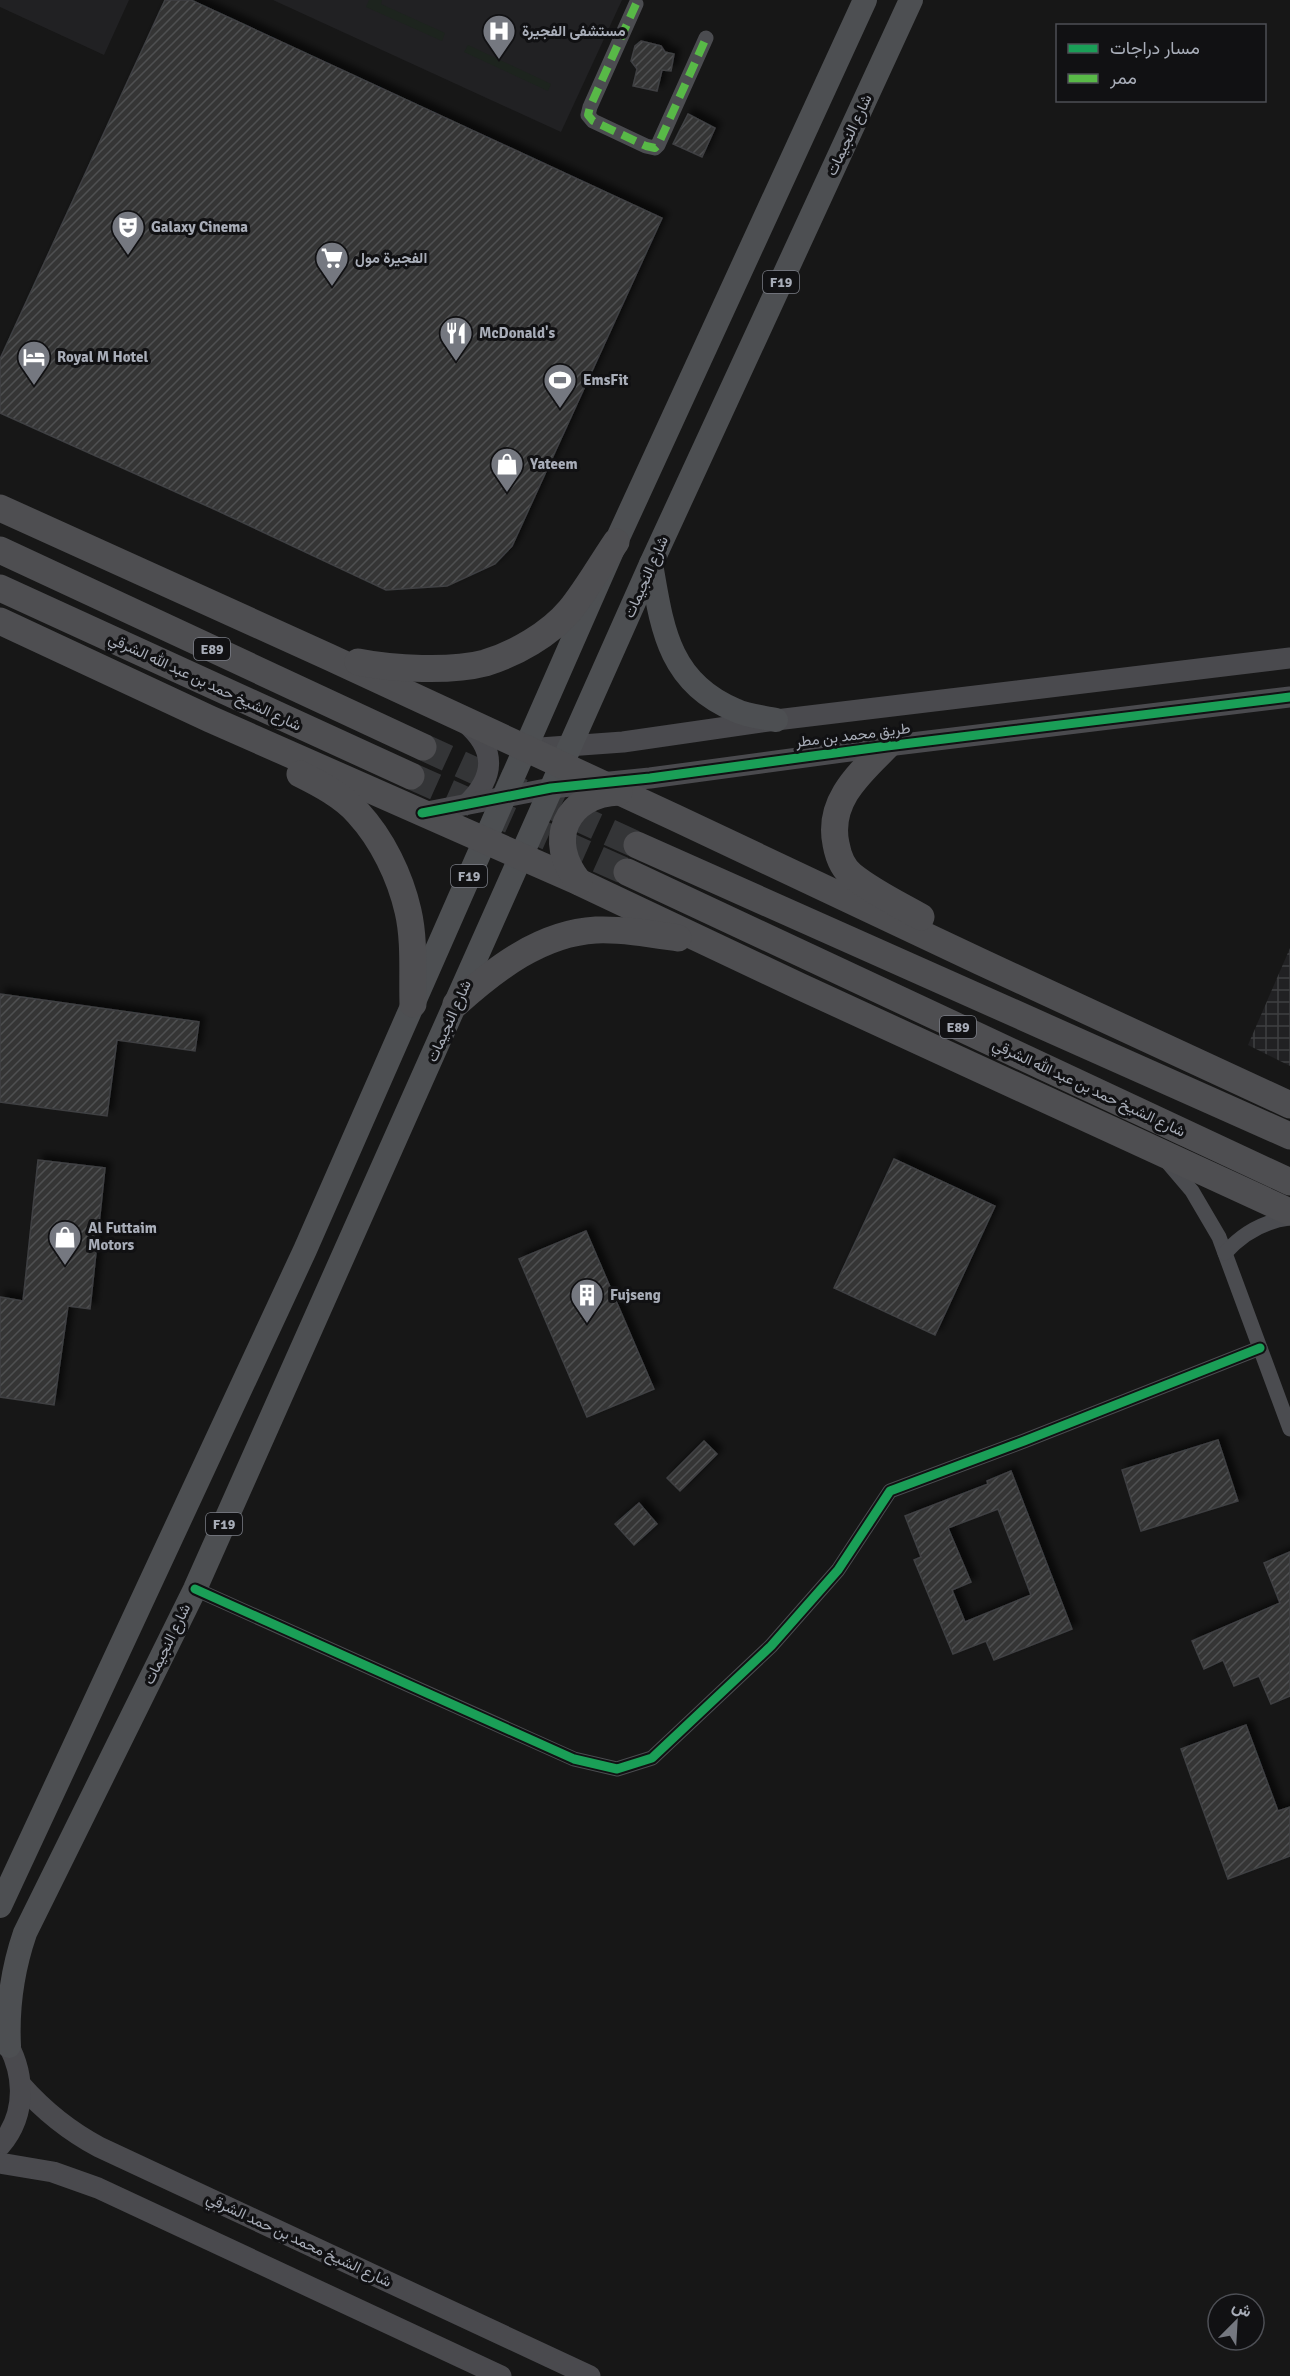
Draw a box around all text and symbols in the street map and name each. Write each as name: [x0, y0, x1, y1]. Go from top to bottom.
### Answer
hospital icon: مستشفى الفجيرة: [481, 13, 517, 60]
place label: مستشفى الفجيرة: [522, 22, 626, 40]
legend: [1056, 24, 1266, 102]
text: مسار دراجات: [1110, 37, 1200, 59]
text: ممر: [1109, 67, 1137, 89]
street label: شارع النجيمات: [822, 91, 878, 179]
theatre icon: Galaxy Cinema: [110, 209, 146, 256]
place label: Galaxy Cinema: [151, 218, 248, 236]
supermarket icon: الفجيرة مول: [314, 240, 350, 287]
place label: الفجيرة مول: [355, 249, 427, 267]
road number: F19: [763, 271, 799, 293]
restaurant icon: McDonald's: [438, 315, 474, 362]
place label: McDonald's: [479, 324, 556, 342]
hotel icon: Royal M Hotel: [16, 339, 52, 386]
place label: Royal M Hotel: [57, 348, 149, 366]
sports icon: EmsFit: [542, 362, 578, 409]
place label: EmsFit: [583, 371, 629, 389]
shop icon: Yateem: [489, 446, 525, 493]
place label: Yateem: [529, 455, 578, 473]
street label: شارع النجيمات: [620, 533, 674, 622]
street label: شارع الشيخ حمد بن عبد الله الشرقي: [104, 629, 304, 738]
road number: E89: [194, 638, 230, 660]
street label: طريق محمد بن مطر: [794, 719, 912, 752]
road number: F19: [451, 865, 487, 887]
street label: شارع النجيمات: [423, 977, 477, 1066]
road number: E89: [940, 1016, 976, 1038]
street label: شارع الشيخ حمد بن عبد الله الشرقي: [988, 1035, 1188, 1144]
shop icon: Al Futtaim Motors: [47, 1219, 83, 1266]
place label: Al Futtaim Motors: [88, 1219, 157, 1254]
building icon: Fujseng: [569, 1277, 605, 1324]
place label: Fujseng: [610, 1286, 661, 1304]
road number: F19: [206, 1513, 242, 1535]
street label: شارع النجيمات: [140, 1601, 196, 1688]
street label: شارع الشيخ محمد بن حمد الشرقي: [202, 2189, 395, 2295]
north arrow: [1206, 2292, 1266, 2352]
text: ش: [1229, 2296, 1255, 2322]

